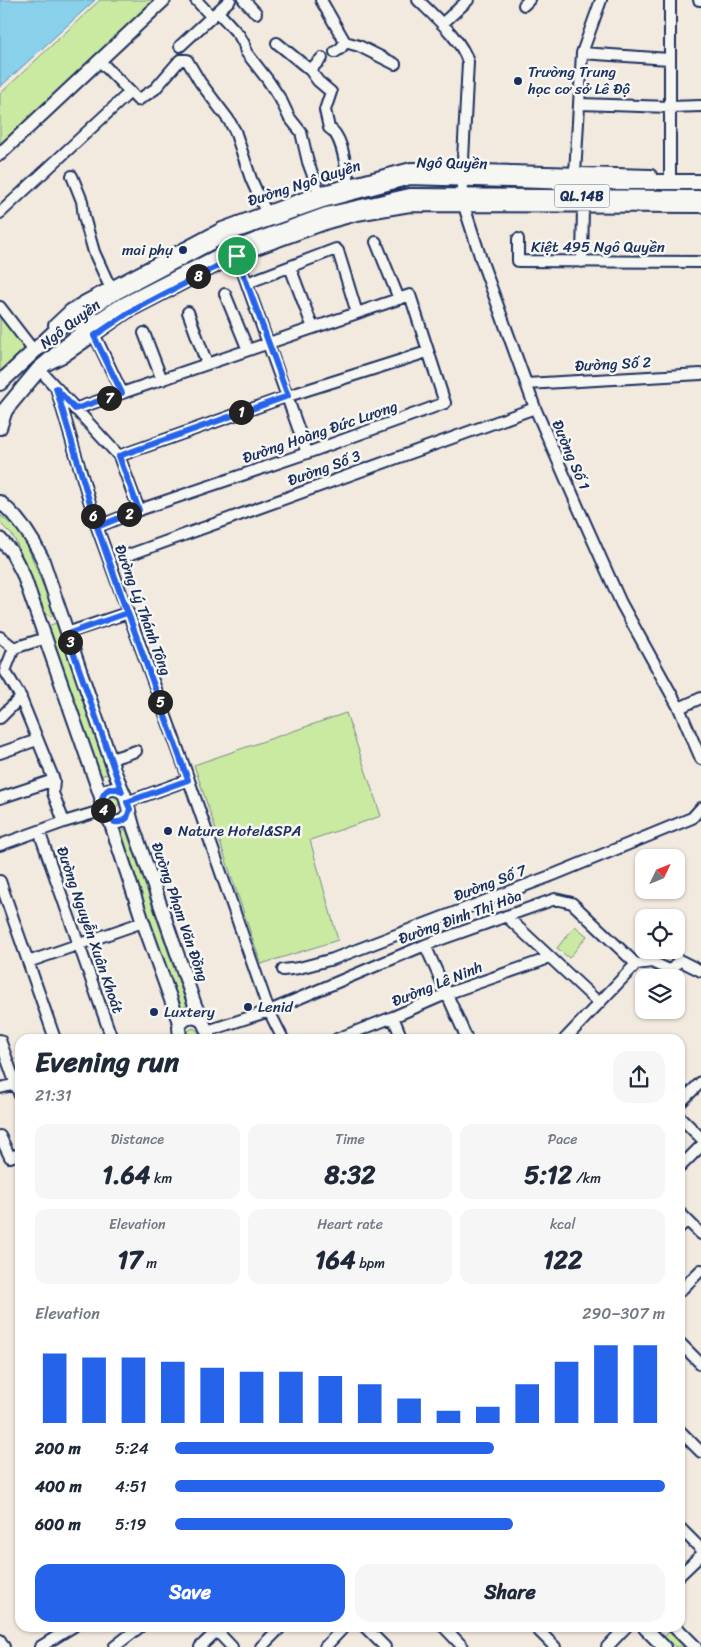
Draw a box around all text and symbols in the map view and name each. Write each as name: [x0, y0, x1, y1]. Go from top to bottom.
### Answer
place label: Trường Trung học cơ sở Lê Độ: [527, 59, 630, 102]
marker: Trường Trung học cơ sở Lê Độ: [512, 75, 524, 87]
street label: Ngô Quyền: [416, 149, 488, 177]
street label: Đường Ngô Quyền: [244, 152, 364, 214]
road number: QL.14B: [554, 185, 610, 208]
street label: Kiệt 495 Ngô Quyền: [531, 234, 665, 260]
pin: [216, 235, 258, 277]
place label: mai phụ: [122, 237, 173, 263]
icon: arrive: [223, 242, 251, 270]
marker: mai phụ: [177, 244, 189, 256]
pin: 8: [186, 264, 210, 288]
text: 8: [194, 264, 203, 289]
street label: Ngô Quyền: [34, 292, 106, 356]
street label: Đường Số 2: [574, 349, 652, 379]
pin: 7: [96, 386, 122, 410]
text: 7: [106, 386, 114, 411]
street label: Đường Hoàng Đức Lương: [239, 393, 401, 471]
pin: 1: [228, 400, 254, 424]
text: 1: [238, 400, 245, 425]
street label: Đường Số 1: [545, 416, 597, 494]
street label: Đường Số 3: [284, 443, 364, 493]
pin: 2: [116, 502, 142, 526]
text: 2: [125, 502, 134, 527]
pin: 6: [80, 504, 106, 528]
text: 6: [90, 504, 97, 529]
street label: Đường Lý Thánh Tông: [107, 541, 179, 680]
pin: 3: [58, 630, 82, 654]
text: 3: [67, 630, 74, 655]
pin: 5: [148, 690, 172, 714]
text: 5: [156, 690, 165, 715]
pin: 4: [90, 798, 116, 822]
text: 4: [99, 798, 108, 823]
place label: Nature Hotel&SPA: [178, 818, 301, 844]
marker: Nature Hotel&SPA: [162, 825, 174, 837]
street label: Đường Phạm Văn Đồng: [144, 839, 216, 986]
street label: Đường Nguyễn Xuân Khoát: [49, 843, 131, 1017]
north arrow: [635, 849, 685, 899]
map controls: [635, 849, 685, 1019]
street label: Đường Số 7: [450, 857, 532, 909]
street label: Đường Đinh Thị Hòa: [395, 882, 526, 951]
button: locate: [635, 909, 685, 959]
street label: Đường Lê Ninh: [388, 954, 486, 1014]
button: layers: [635, 969, 685, 1019]
place label: Lenid: [258, 994, 294, 1020]
place label: Luxtery: [164, 999, 215, 1025]
marker: Lenid: [242, 1001, 254, 1013]
marker: Luxtery: [148, 1006, 160, 1018]
text: Evening run: [35, 1037, 179, 1086]
button: share: [613, 1051, 665, 1103]
text: 21:31: [35, 1081, 72, 1110]
text: Distance: [111, 1127, 164, 1152]
text: Time: [335, 1127, 365, 1152]
text: Pace: [548, 1127, 578, 1152]
text: 1.64: [102, 1152, 150, 1197]
text: 8:32: [325, 1152, 375, 1197]
text: 5:12: [524, 1152, 572, 1197]
text: km: [150, 1166, 172, 1191]
text: /km: [572, 1166, 601, 1191]
text: Elevation: [109, 1212, 166, 1237]
text: Heart rate: [317, 1212, 383, 1237]
text: kcal: [550, 1212, 575, 1237]
text: 17: [118, 1237, 143, 1282]
text: 164: [315, 1237, 356, 1282]
text: 122: [543, 1237, 582, 1282]
text: m: [143, 1251, 157, 1276]
text: bpm: [356, 1251, 385, 1276]
text: Elevation: [35, 1299, 100, 1328]
text: 290–307 m: [582, 1299, 665, 1328]
text: 200 m: [35, 1434, 81, 1463]
text: 5:24: [115, 1434, 149, 1463]
text: 400 m: [35, 1472, 82, 1501]
text: 4:51: [115, 1472, 146, 1501]
text: 600 m: [35, 1510, 81, 1539]
text: 5:19: [115, 1510, 146, 1539]
button: Save: [35, 1564, 345, 1622]
button: Share: [355, 1564, 665, 1622]

